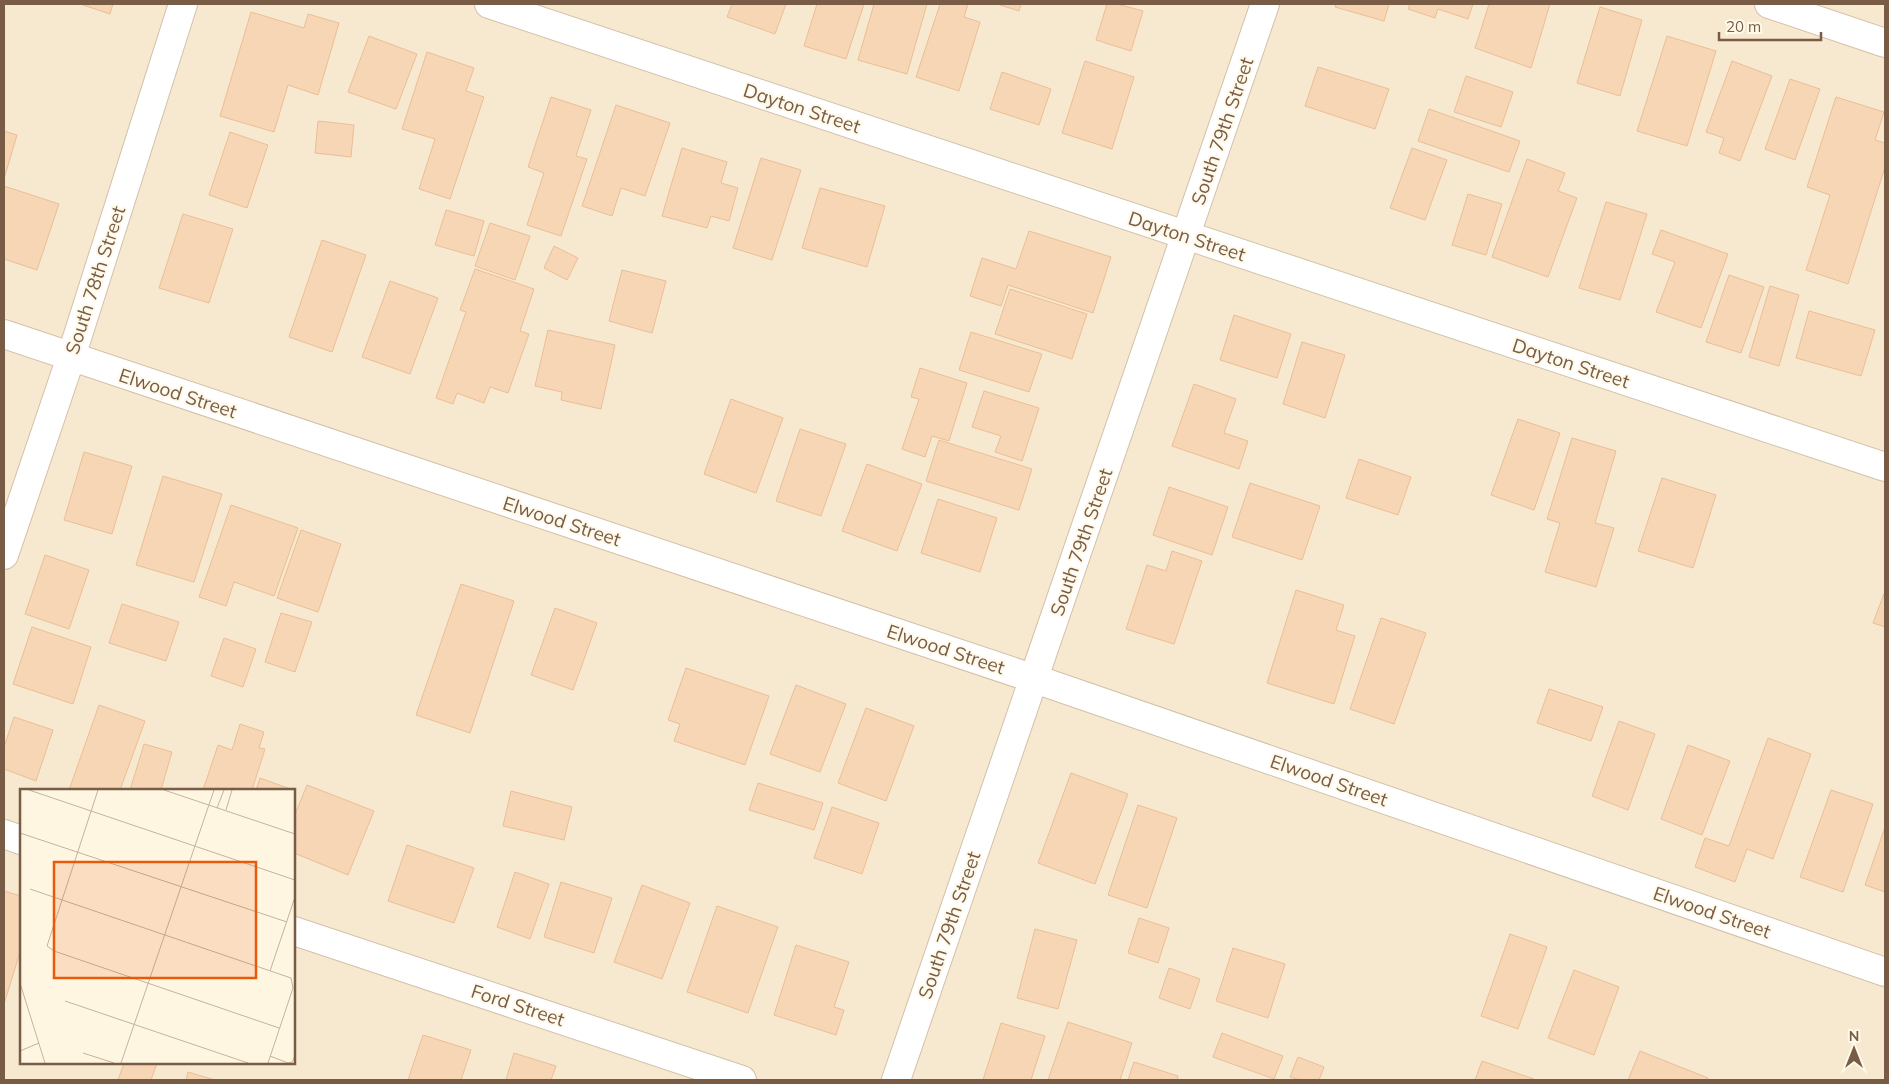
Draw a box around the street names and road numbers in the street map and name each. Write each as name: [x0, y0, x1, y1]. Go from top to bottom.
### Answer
street label: South 79th Street: [1186, 54, 1259, 208]
street label: Dayton Street: [740, 78, 864, 138]
street label: South 78th Street: [60, 203, 130, 357]
street label: Dayton Street: [1125, 206, 1249, 266]
street label: Dayton Street: [1509, 333, 1633, 393]
street label: Elwood Street: [116, 363, 240, 423]
street label: South 79th Street: [1045, 465, 1118, 619]
street label: Elwood Street: [500, 491, 624, 551]
street label: Elwood Street: [884, 619, 1008, 679]
street label: Elwood Street: [1267, 749, 1391, 811]
street label: South 79th Street: [913, 848, 986, 1002]
street label: Elwood Street: [1650, 881, 1774, 943]
street label: Ford Street: [468, 979, 568, 1031]

